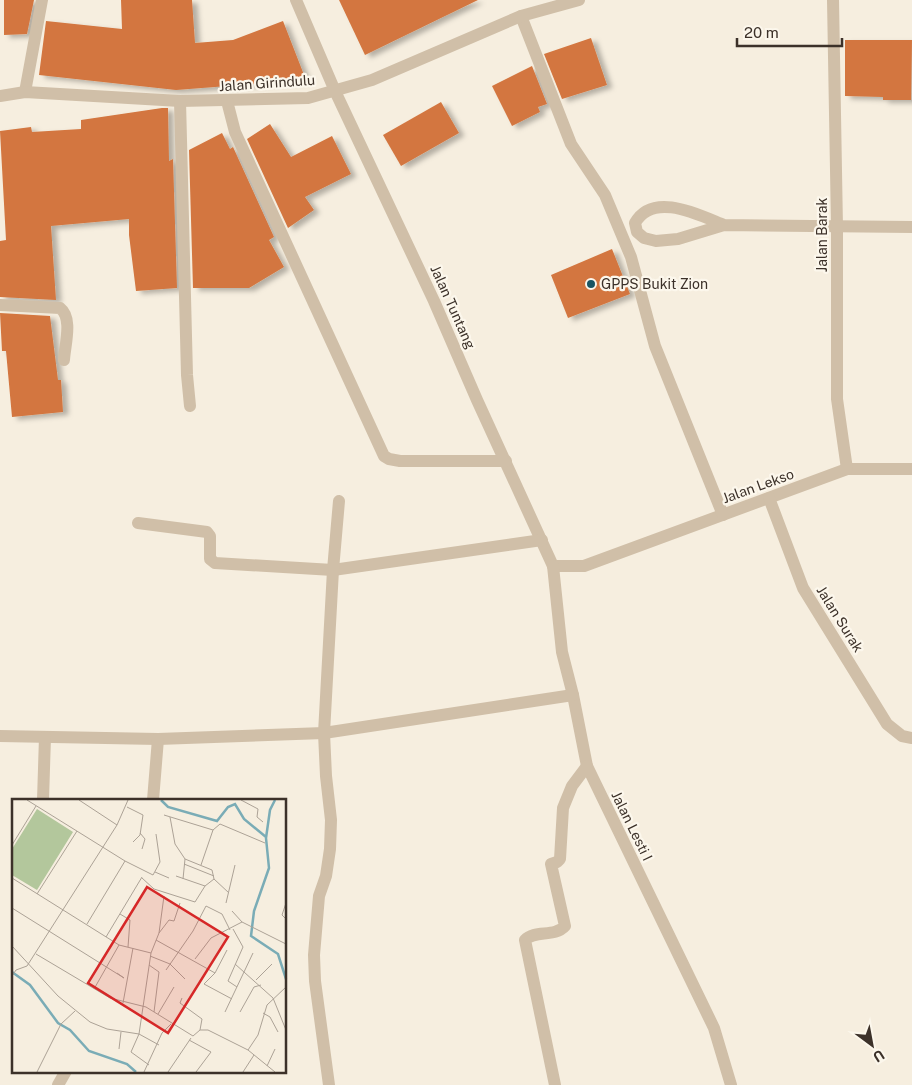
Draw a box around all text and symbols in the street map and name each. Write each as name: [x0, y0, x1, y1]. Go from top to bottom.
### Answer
scale bar: [737, 15, 842, 47]
text: 20 m: [744, 24, 779, 41]
street label: Jalan Girindulu: [218, 72, 316, 94]
street label: Jalan Barak: [814, 198, 830, 272]
street label: Jalan Tuntang: [427, 263, 479, 352]
place label: GPPS Bukit Zion: [601, 276, 708, 292]
marker: GPPS Bukit Zion: [585, 278, 597, 290]
street label: Jalan Lekso: [720, 466, 796, 506]
street label: Jalan Surak: [813, 583, 867, 655]
street label: Jalan Lesti I: [608, 789, 656, 863]
inset map: [12, 799, 286, 1072]
north arrow: [847, 1020, 897, 1070]
text: U: [870, 1047, 887, 1065]

